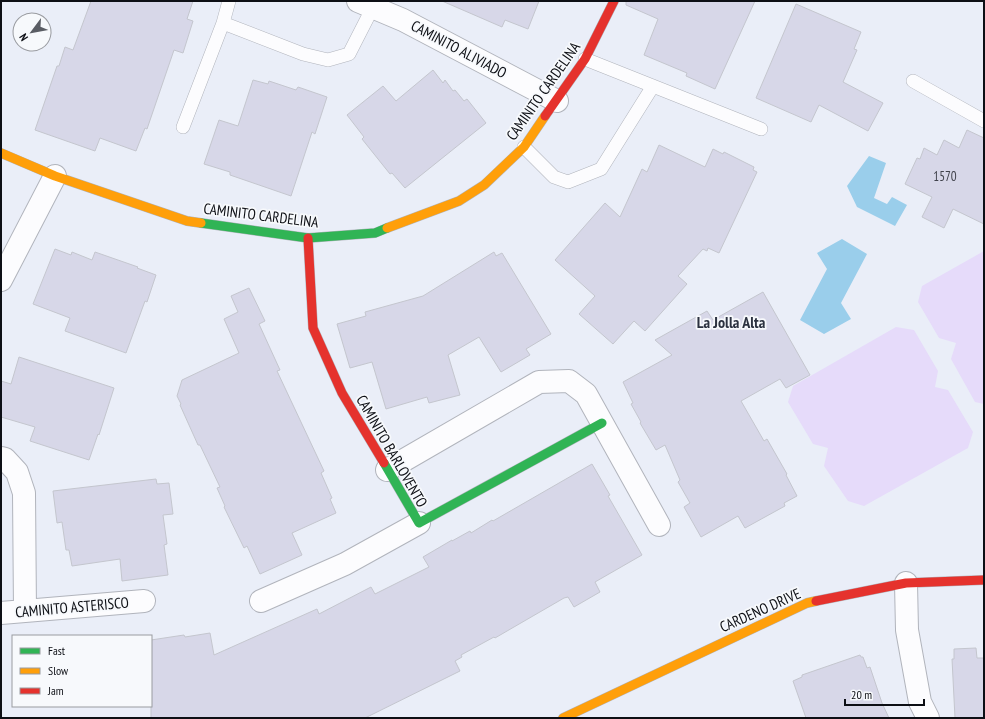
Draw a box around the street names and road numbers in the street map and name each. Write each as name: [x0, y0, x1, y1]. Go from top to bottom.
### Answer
street label: CAMINITO ALIVIADO: [408, 16, 510, 82]
street label: CAMINITO CARDELINA: [502, 37, 584, 144]
street label: CAMINITO CARDELINA: [202, 199, 320, 232]
street label: CAMINITO BARLOVENTO: [352, 392, 432, 510]
street label: CARDENO DRIVE: [717, 584, 803, 636]
street label: CAMINITO ASTERISCO: [14, 593, 130, 621]

